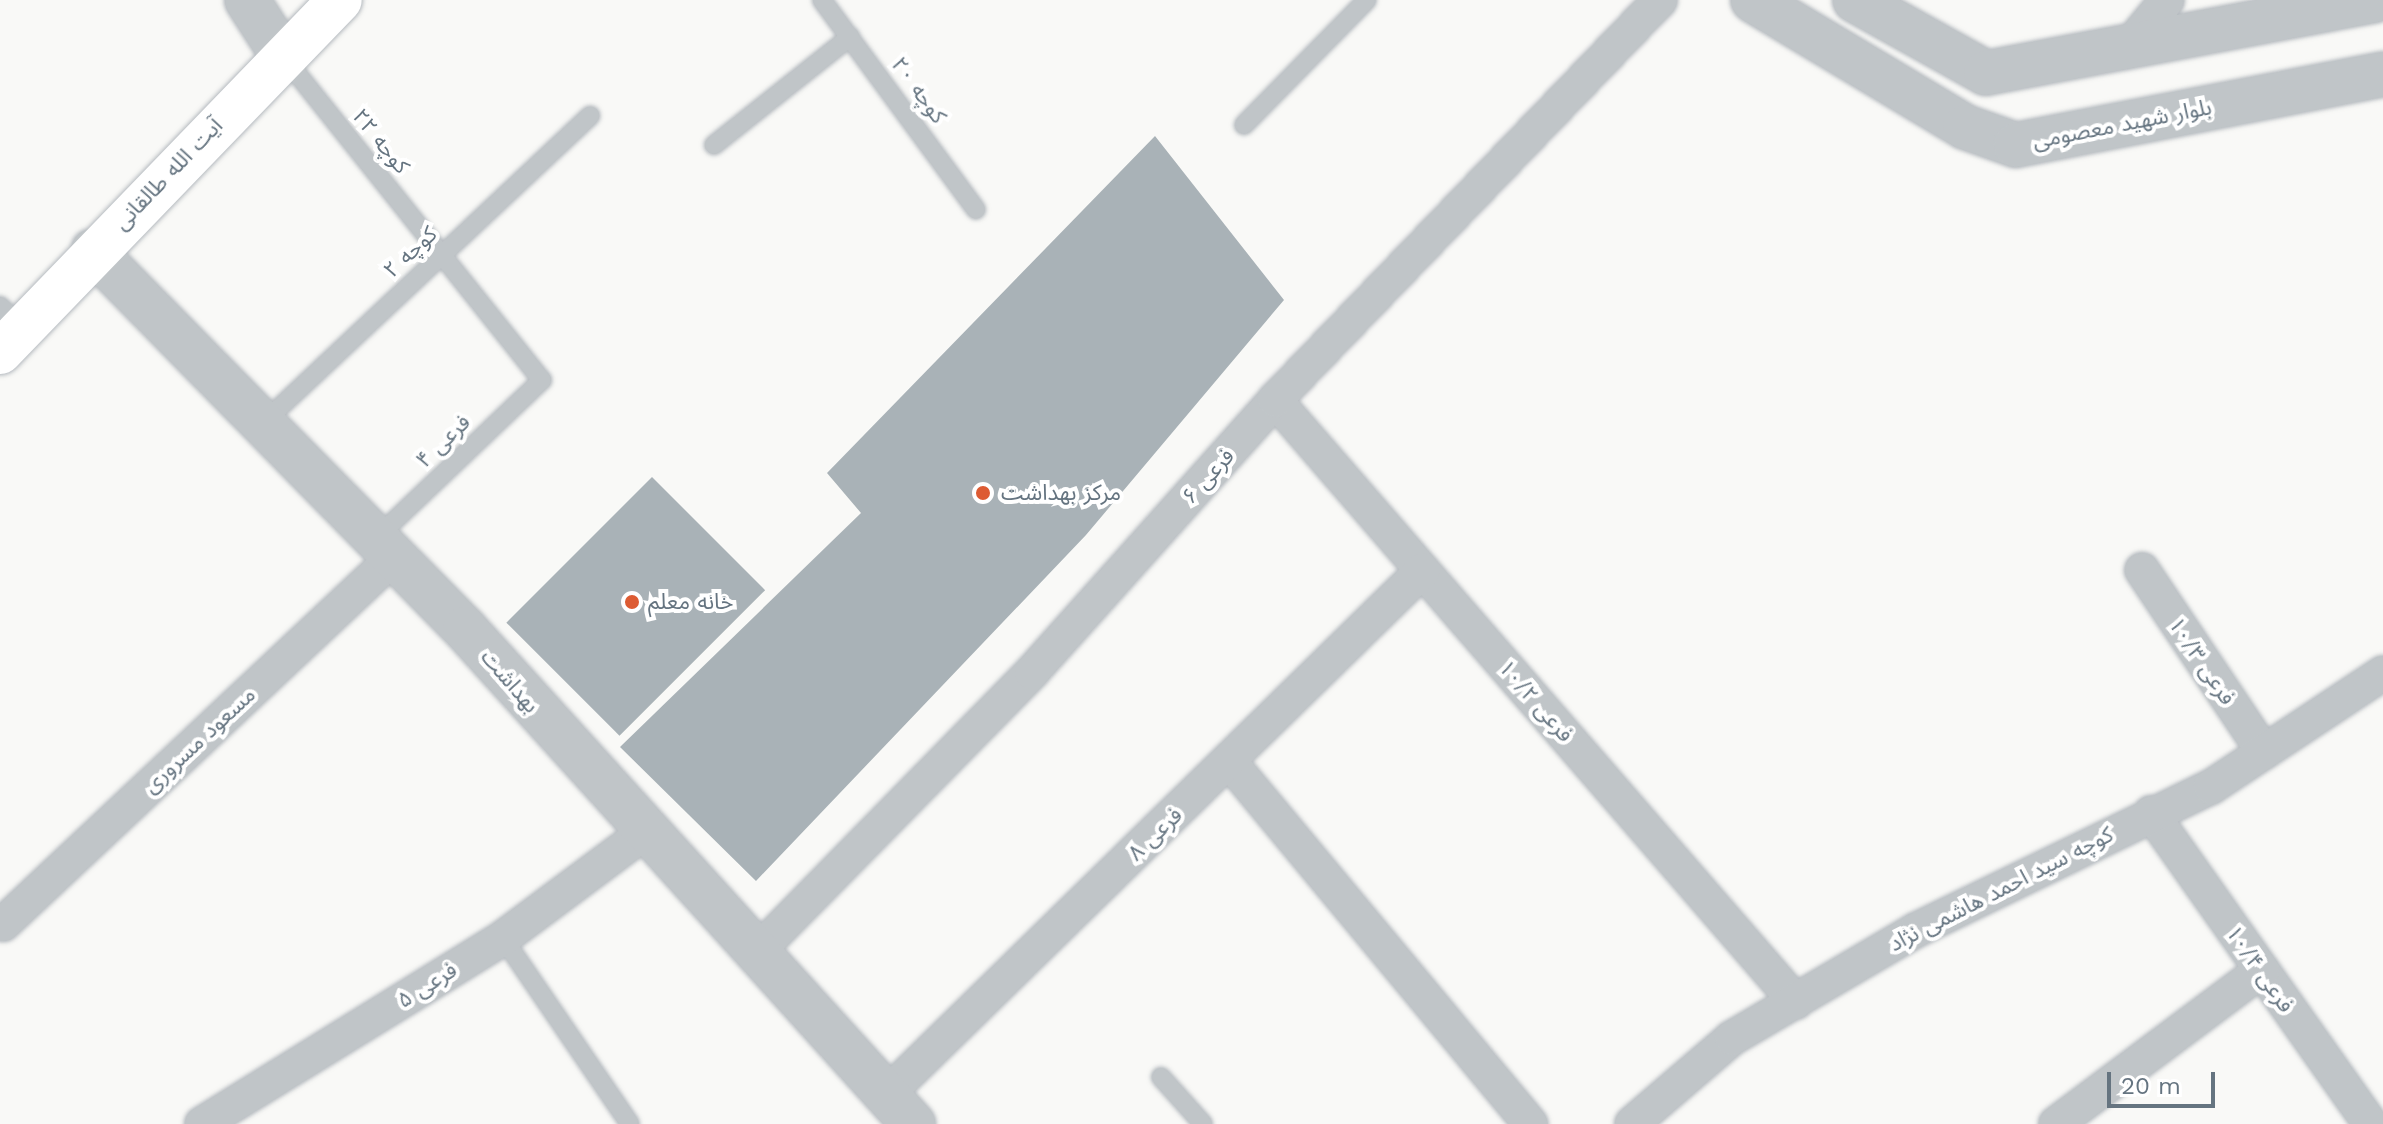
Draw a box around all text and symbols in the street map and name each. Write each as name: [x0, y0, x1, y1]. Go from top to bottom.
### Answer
street label: کوچه ۲۰: [886, 52, 952, 128]
street label: بلوار شهید معصومی: [2030, 94, 2214, 154]
street label: کوچه ۲۲: [347, 103, 415, 179]
street label: آیت الله طالقانی: [108, 113, 228, 235]
street label: کوچه ۲: [378, 221, 442, 283]
street label: فرعی ۴: [410, 409, 476, 473]
street label: فرعی ۶: [1176, 443, 1240, 509]
place label: مرکز بهداشت: [1001, 480, 1121, 506]
marker: مرکز بهداشت: [972, 482, 994, 504]
place label: خانه معلم: [648, 589, 733, 615]
marker: خانه معلم: [623, 593, 641, 611]
street label: فرعی ۱۰/۳: [2163, 612, 2241, 710]
street label: بهداشت: [475, 644, 545, 718]
street label: فرعی ۱۰/۲: [1493, 655, 1579, 747]
street label: مسعود مسروری: [137, 681, 261, 799]
street label: فرعی ۸: [1122, 802, 1188, 866]
street label: کوچه سید احمد هاشمی نژاد: [1885, 821, 2117, 957]
street label: فرعی ۱۰/۴: [2220, 920, 2300, 1018]
street label: فرعی ۵: [392, 956, 462, 1014]
scale bar: [2111, 1056, 2219, 1106]
text: 20 m: [2121, 1072, 2181, 1100]

